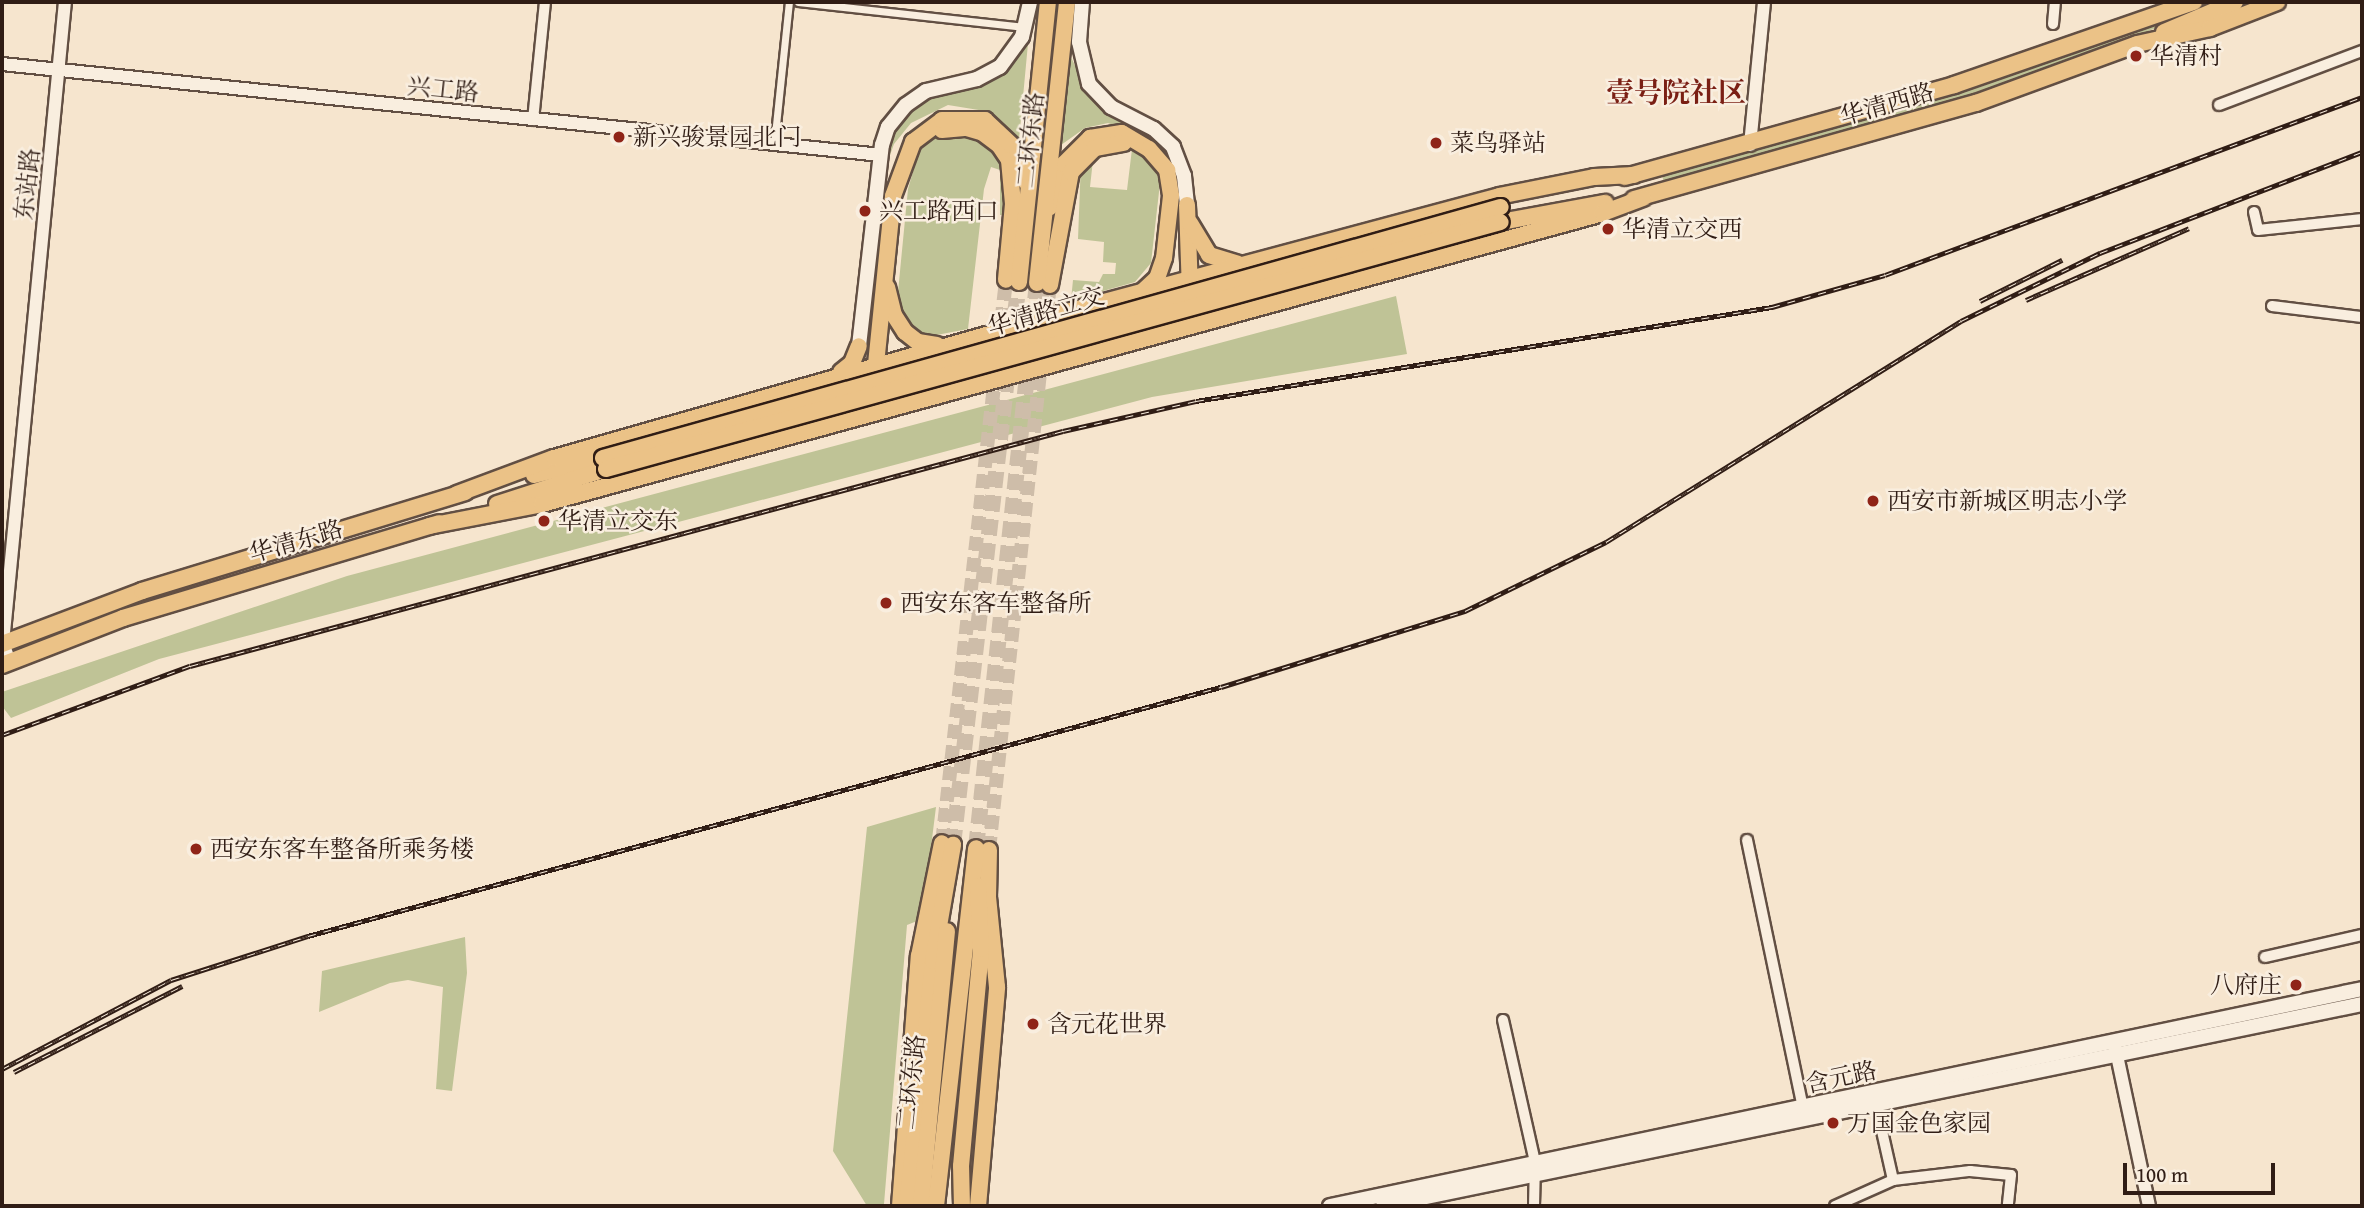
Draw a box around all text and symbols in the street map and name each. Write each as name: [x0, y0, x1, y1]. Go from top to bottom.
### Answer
place label: 华清村: [2150, 42, 2222, 70]
marker: 华清村: [2128, 48, 2144, 64]
street label: 兴工路: [406, 71, 480, 107]
district label: 壹号院社区: [1606, 75, 1746, 109]
street label: 华清西路: [1837, 77, 1937, 131]
street label: 二环东路: [1011, 91, 1049, 189]
place label: 新兴骏景园北门: [633, 123, 801, 151]
marker: 新兴骏景园北门: [611, 129, 627, 145]
place label: 菜鸟驿站: [1450, 129, 1546, 157]
marker: 菜鸟驿站: [1428, 135, 1444, 151]
street label: 东站路: [9, 147, 45, 221]
place label: 兴工路西口: [879, 197, 999, 225]
marker: 兴工路西口: [857, 203, 873, 219]
place label: 华清立交西: [1622, 215, 1742, 243]
marker: 华清立交西: [1600, 221, 1616, 237]
street label: 华清路立交: [984, 281, 1108, 341]
place label: 西安市新城区明志小学: [1887, 487, 2127, 515]
marker: 西安市新城区明志小学: [1865, 493, 1881, 509]
place label: 华清立交东: [558, 507, 678, 535]
marker: 华清立交东: [536, 513, 552, 529]
street label: 华清东路: [246, 514, 346, 568]
place label: 西安东客车整备所: [900, 589, 1092, 617]
marker: 西安东客车整备所: [878, 595, 894, 611]
place label: 西安东客车整备所乘务楼: [210, 835, 474, 863]
marker: 西安东客车整备所乘务楼: [188, 841, 204, 857]
place label: 八府庄: [2210, 971, 2282, 999]
marker: 八府庄: [2288, 977, 2304, 993]
place label: 含元花世界: [1047, 1010, 1167, 1038]
marker: 含元花世界: [1025, 1016, 1041, 1032]
street label: 二环东路: [892, 1033, 930, 1131]
street label: 含元路: [1803, 1055, 1879, 1099]
place label: 万国金色家园: [1847, 1109, 1991, 1137]
marker: 万国金色家园: [1825, 1115, 1841, 1131]
scale bar: [2126, 1148, 2278, 1192]
text: 100 m: [2136, 1159, 2188, 1190]

